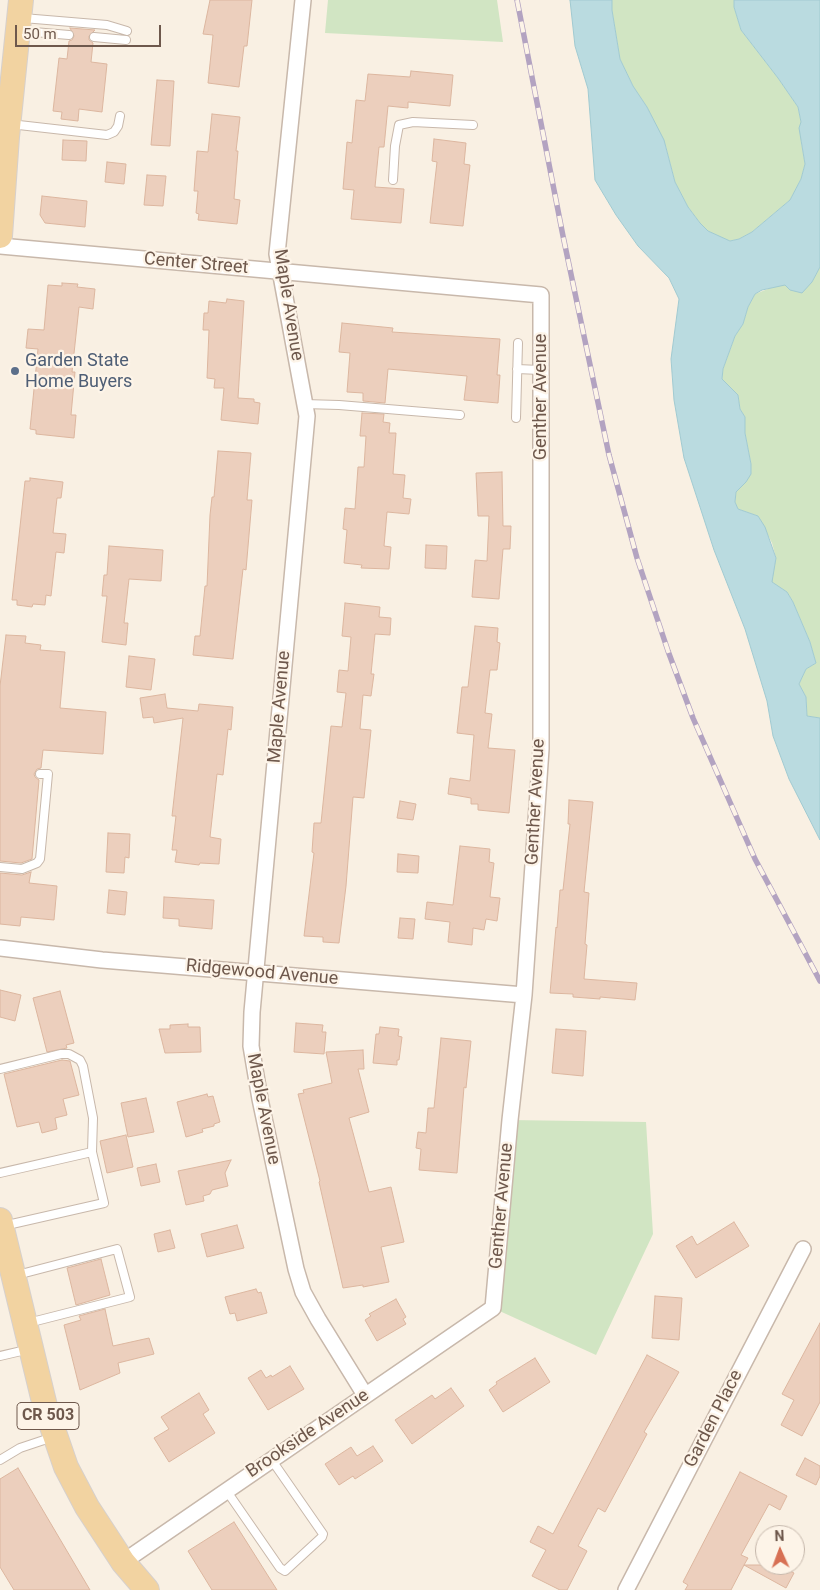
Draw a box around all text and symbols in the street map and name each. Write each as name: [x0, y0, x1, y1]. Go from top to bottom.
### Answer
scale bar: [18, 15, 164, 47]
text: 50 m: [23, 25, 57, 43]
street label: Maple Avenue: [269, 248, 307, 362]
street label: Center Street: [143, 249, 249, 279]
street label: Genther Avenue: [530, 334, 552, 460]
place label: Garden State Home Buyers: [25, 350, 132, 392]
marker: Garden State Home Buyers: [9, 365, 21, 377]
street label: Maple Avenue: [264, 650, 296, 764]
street label: Genther Avenue: [522, 738, 550, 866]
street label: Ridgewood Avenue: [185, 956, 339, 990]
street label: Maple Avenue: [242, 1052, 284, 1166]
street label: Genther Avenue: [486, 1142, 518, 1270]
street label: Garden Place: [680, 1367, 748, 1471]
street label: Brookside Avenue: [242, 1385, 374, 1483]
road number: CR 503: [17, 1402, 79, 1430]
north arrow: [755, 1525, 805, 1575]
text: N: [774, 1528, 785, 1544]

